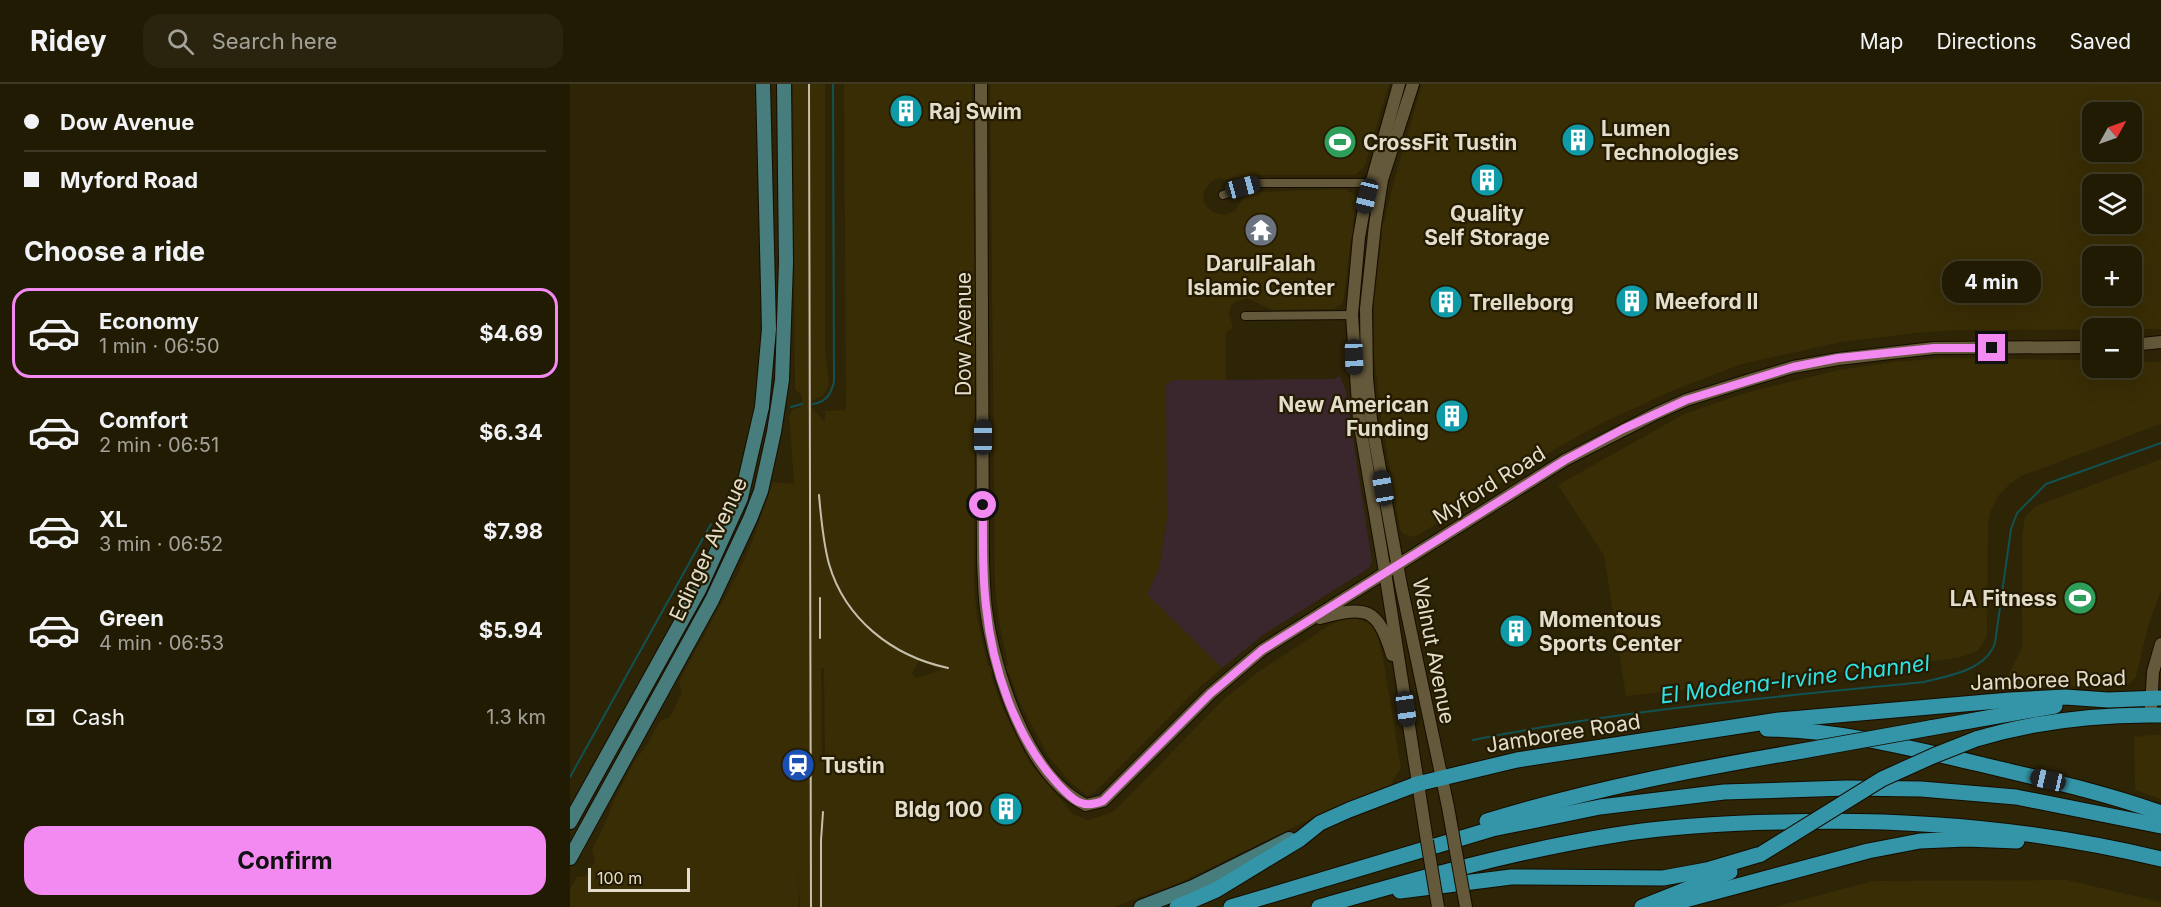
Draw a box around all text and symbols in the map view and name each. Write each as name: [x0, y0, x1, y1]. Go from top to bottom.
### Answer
search box: [143, 14, 563, 68]
text: Ridey: [30, 24, 107, 58]
icon: search: [164, 25, 197, 58]
text: Search here: [212, 28, 337, 54]
text: Map: [1860, 29, 1903, 54]
text: Directions: [1936, 29, 2037, 54]
text: Saved: [2070, 29, 2131, 54]
building icon: Raj Swim: [888, 93, 924, 129]
place label: Raj Swim: [929, 99, 1022, 124]
north arrow: [2082, 102, 2142, 162]
map controls: [2082, 102, 2142, 378]
text: Dow Avenue: [60, 109, 194, 135]
place label: Lumen Technologies: [1601, 116, 1739, 165]
building icon: Lumen Technologies: [1560, 122, 1596, 158]
sports icon: CrossFit Tustin: [1322, 124, 1358, 160]
place label: CrossFit Tustin: [1363, 130, 1517, 155]
building icon: Quality Self Storage: [1469, 162, 1505, 198]
text: Myford Road: [60, 167, 198, 193]
car: [1223, 174, 1263, 200]
button: layers: [2082, 174, 2142, 234]
car: [1354, 176, 1380, 216]
place label: Quality Self Storage: [1424, 201, 1550, 250]
temple icon: DarulFalah Islamic Center: [1243, 212, 1279, 248]
text: Choose a ride: [24, 235, 205, 268]
button: +: [2082, 246, 2142, 306]
place label: DarulFalah Islamic Center: [1187, 251, 1335, 300]
callout: 4 min: [1942, 261, 2042, 303]
text: 4 min: [1964, 270, 2019, 294]
street label: Dow Avenue: [951, 272, 976, 396]
building icon: Meeford II: [1614, 283, 1650, 319]
building icon: Trelleborg: [1428, 284, 1464, 320]
place label: Meeford II: [1655, 289, 1758, 314]
place label: Trelleborg: [1469, 290, 1574, 315]
icon: car: [27, 306, 81, 360]
text: Economy: [99, 308, 199, 334]
button: −: [2082, 318, 2142, 378]
text: $4.69: [479, 320, 543, 346]
text: 1 min · 06:50: [99, 334, 220, 358]
route end: [1978, 334, 2005, 361]
car: [1344, 339, 1364, 375]
place label: New American Funding: [1278, 392, 1429, 441]
building icon: New American Funding: [1434, 398, 1470, 434]
icon: car: [27, 405, 81, 459]
text: Comfort: [99, 407, 188, 433]
text: $6.34: [479, 419, 543, 445]
car: [974, 419, 992, 455]
text: 2 min · 06:51: [99, 433, 219, 457]
street label: Myford Road: [1428, 441, 1550, 529]
car: [1371, 469, 1395, 507]
street label: Edinger Avenue: [664, 473, 752, 625]
route start: [969, 491, 996, 518]
icon: car: [27, 504, 81, 558]
text: XL: [99, 506, 128, 532]
text: $7.98: [483, 518, 543, 544]
text: 3 min · 06:52: [99, 532, 223, 556]
street label: Walnut Avenue: [1408, 576, 1460, 726]
sports icon: LA Fitness: [2062, 580, 2098, 616]
place label: LA Fitness: [1950, 586, 2057, 611]
icon: car: [27, 603, 81, 657]
text: Green: [99, 605, 164, 631]
place label: Momentous Sports Center: [1539, 607, 1682, 656]
building icon: Momentous Sports Center: [1498, 613, 1534, 649]
text: $5.94: [479, 617, 543, 643]
text: 4 min · 06:53: [99, 631, 224, 655]
water label: El Modena-Irvine Channel: [1659, 649, 1932, 708]
street label: Jamboree Road: [1969, 665, 2127, 695]
car: [1395, 690, 1417, 728]
icon: cash: [24, 701, 57, 734]
text: Cash: [72, 704, 125, 730]
text: 1.3 km: [486, 705, 546, 729]
street label: Jamboree Road: [1484, 708, 1642, 758]
station icon: Tustin: [780, 747, 816, 783]
place label: Tustin: [821, 753, 885, 778]
car: [2028, 767, 2068, 793]
building icon: Bldg 100: [988, 791, 1024, 827]
place label: Bldg 100: [895, 797, 983, 822]
button: Confirm: [24, 826, 546, 895]
scale bar: [588, 865, 690, 892]
text: 100 m: [597, 868, 642, 888]

